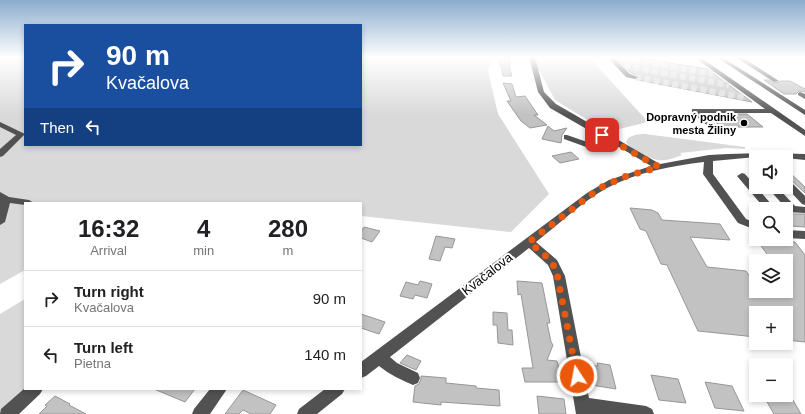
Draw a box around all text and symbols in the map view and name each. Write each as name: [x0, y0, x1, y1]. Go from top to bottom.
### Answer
icon: right: [40, 40, 92, 92]
text: 90 m: [106, 40, 170, 71]
text: Kvačalova: [106, 73, 189, 93]
place label: Dopravný podnik mesta Žiliny: [646, 111, 737, 136]
icon: left: [82, 116, 104, 138]
pin: [585, 118, 619, 152]
marker: Dopravný podnik mesta Žiliny: [739, 118, 749, 128]
text: Then: [40, 119, 74, 136]
icon: arrive: [591, 124, 613, 146]
map controls: [749, 150, 793, 402]
button: sound: [749, 150, 793, 194]
button: search: [749, 202, 793, 246]
text: 16:32: [78, 215, 139, 242]
text: 4: [197, 215, 210, 242]
text: 280: [268, 215, 308, 242]
text: Arrival: [90, 243, 127, 258]
text: min: [193, 243, 214, 258]
text: m: [283, 243, 293, 258]
street label: Kvačalova: [459, 249, 516, 298]
button: layers: [749, 254, 793, 298]
text: Turn right: [74, 283, 144, 300]
icon: right: [40, 288, 62, 310]
text: 90 m: [313, 290, 346, 307]
text: Kvačalova: [74, 300, 134, 315]
button: +: [749, 306, 793, 350]
text: Turn left: [74, 339, 133, 356]
icon: left: [40, 344, 62, 366]
text: 140 m: [304, 346, 346, 363]
position arrow: [556, 355, 598, 397]
text: Pietna: [74, 356, 111, 371]
button: −: [749, 358, 793, 402]

